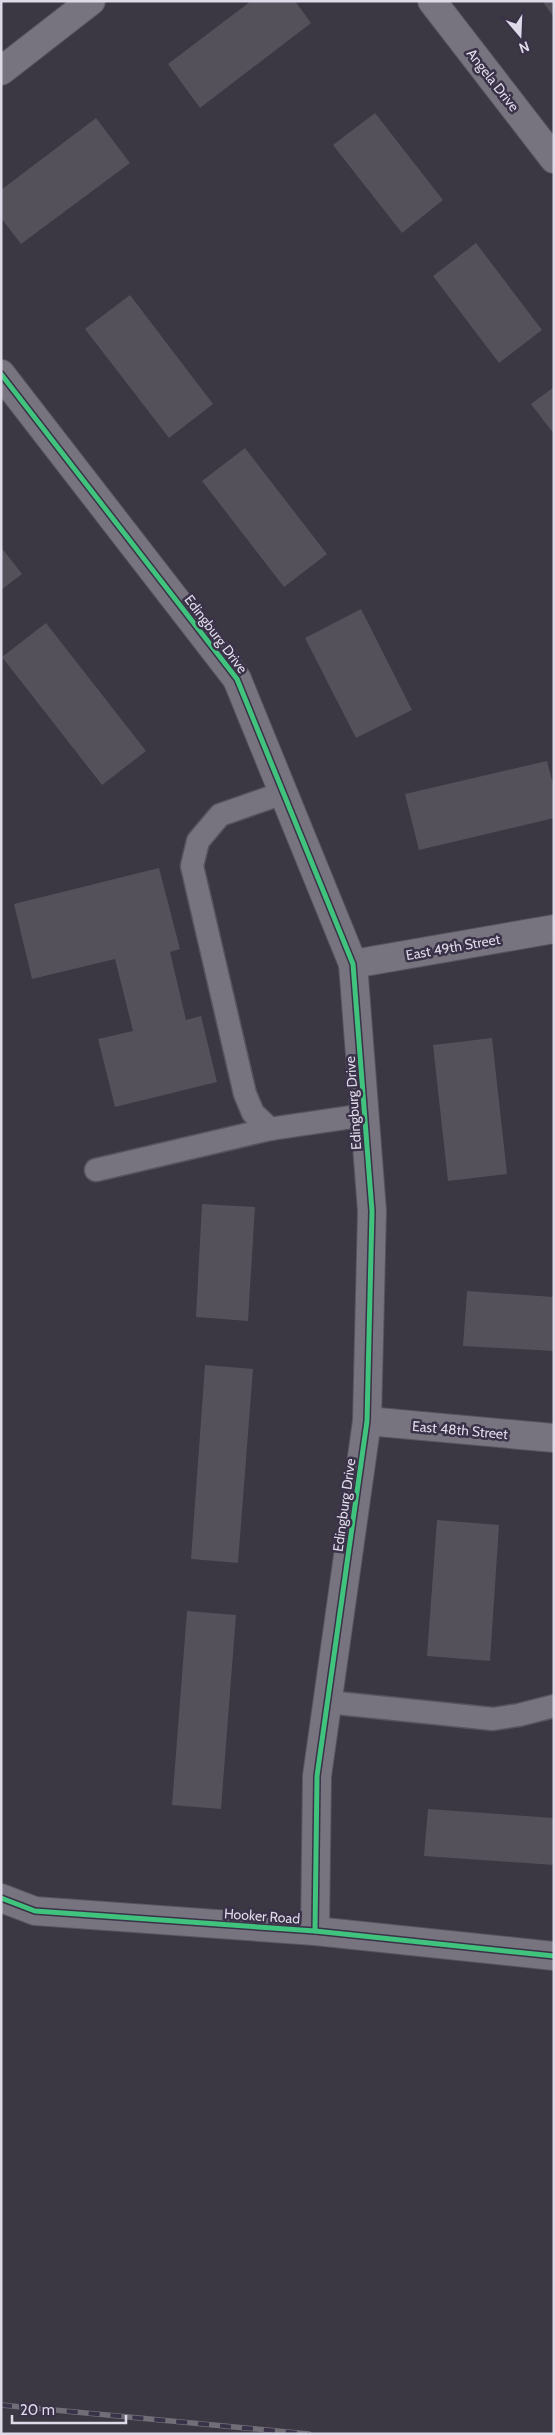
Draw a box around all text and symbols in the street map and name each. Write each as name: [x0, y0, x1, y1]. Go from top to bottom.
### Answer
north arrow: [495, 10, 545, 60]
text: N: [517, 37, 532, 57]
street label: Angela Drive: [463, 45, 523, 115]
street label: Edingburg Drive: [181, 591, 251, 677]
street label: East 49th Street: [404, 930, 502, 964]
street label: Edingburg Drive: [341, 1055, 365, 1151]
street label: East 48th Street: [411, 1417, 509, 1443]
street label: Edingburg Drive: [329, 1457, 359, 1553]
street label: Hooker Road: [223, 1904, 301, 1928]
scale bar: [12, 2392, 126, 2424]
text: 20 m: [20, 2401, 55, 2419]

